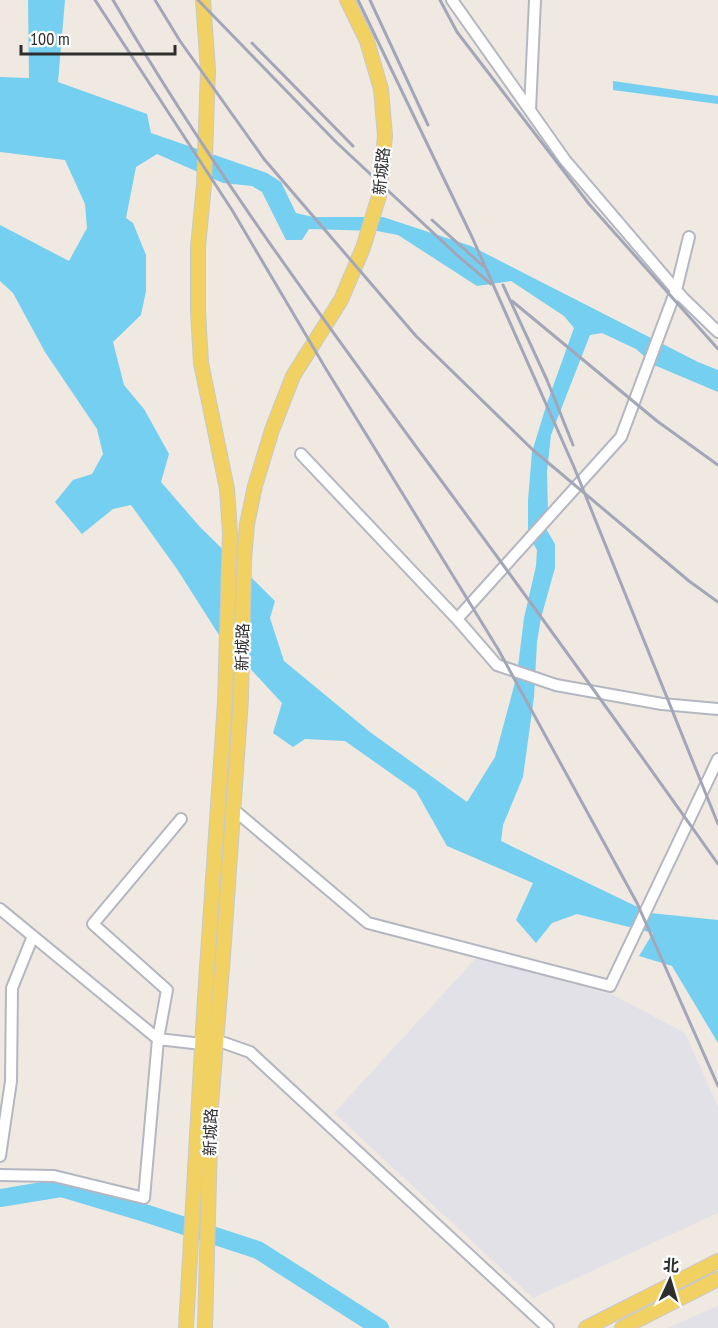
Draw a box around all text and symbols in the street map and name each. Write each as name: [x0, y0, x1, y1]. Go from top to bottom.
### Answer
scale bar: [21, 18, 176, 56]
text: 100 m: [30, 27, 70, 50]
street label: 新城路: [369, 146, 393, 196]
street label: 新城路: [232, 623, 252, 671]
street label: 新城路: [199, 1108, 221, 1156]
north arrow: [640, 1250, 700, 1310]
text: 北: [662, 1255, 680, 1276]

